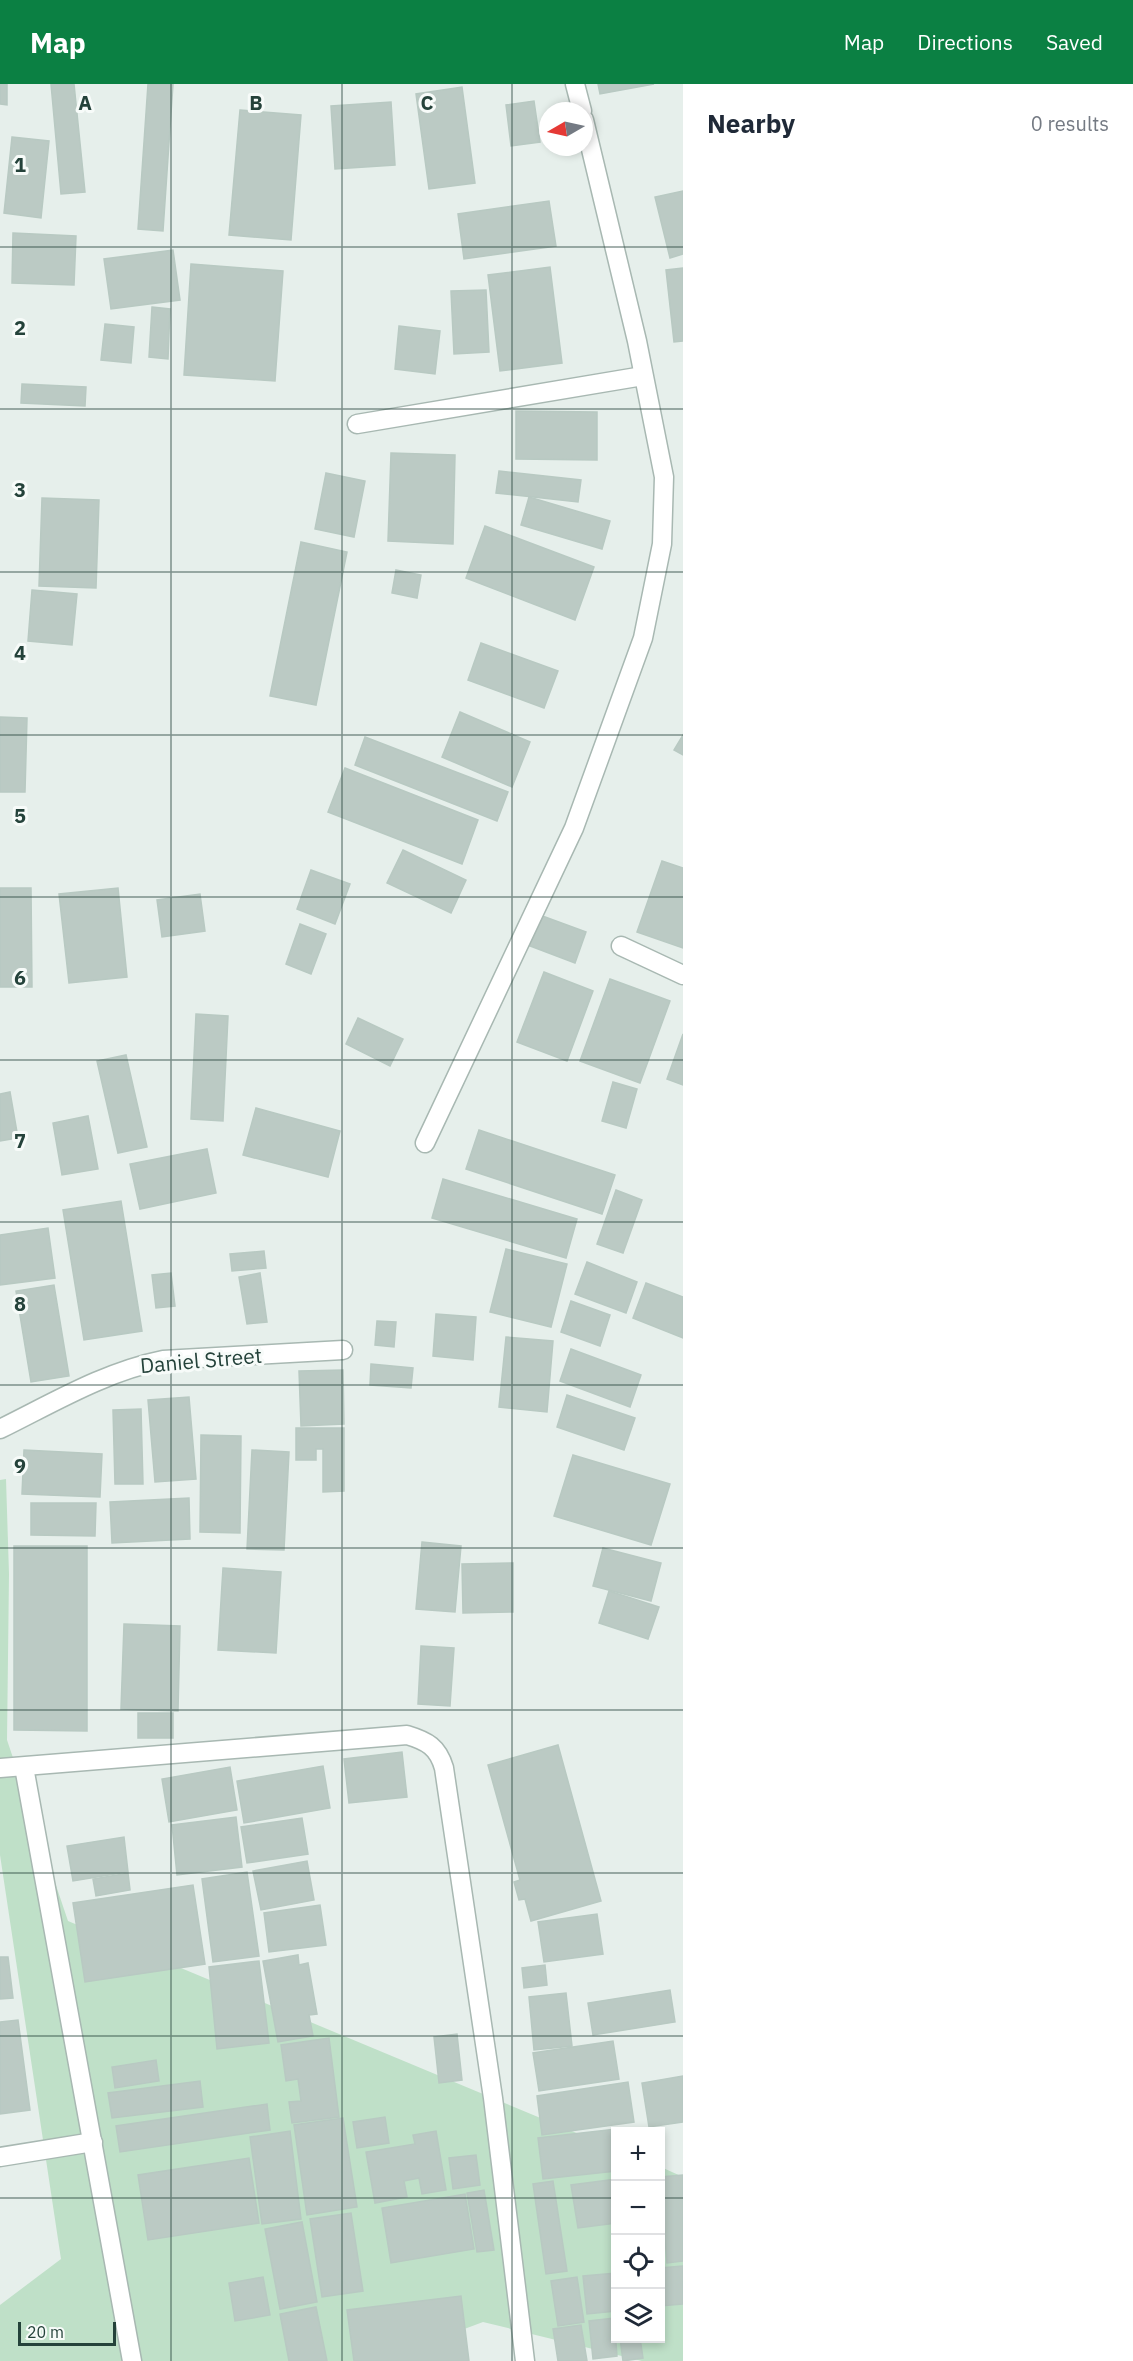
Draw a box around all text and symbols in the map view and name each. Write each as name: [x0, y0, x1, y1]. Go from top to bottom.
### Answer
text: Map: [30, 24, 86, 61]
text: Map: [844, 28, 884, 56]
text: Directions: [917, 28, 1013, 56]
text: Saved: [1046, 28, 1103, 56]
text: A: [78, 89, 92, 116]
text: B: [249, 89, 263, 116]
text: C: [420, 89, 434, 116]
north arrow: [539, 102, 593, 156]
text: Nearby: [707, 106, 795, 140]
text: 0 results: [1031, 110, 1109, 137]
text: 1: [14, 151, 26, 178]
text: 2: [14, 314, 26, 341]
text: 3: [14, 476, 26, 503]
text: 4: [14, 639, 26, 666]
text: 5: [14, 802, 26, 829]
text: 6: [14, 964, 26, 991]
text: 7: [14, 1127, 26, 1154]
text: 8: [14, 1290, 26, 1317]
street label: Daniel Street: [139, 1341, 263, 1379]
text: 9: [14, 1452, 26, 1479]
map controls: [611, 2127, 665, 2343]
button: +: [611, 2127, 665, 2181]
button: −: [611, 2181, 665, 2235]
button: locate: [611, 2235, 665, 2289]
button: layers: [611, 2289, 665, 2343]
scale bar: [18, 2319, 116, 2346]
text: 20 m: [27, 2322, 64, 2342]

